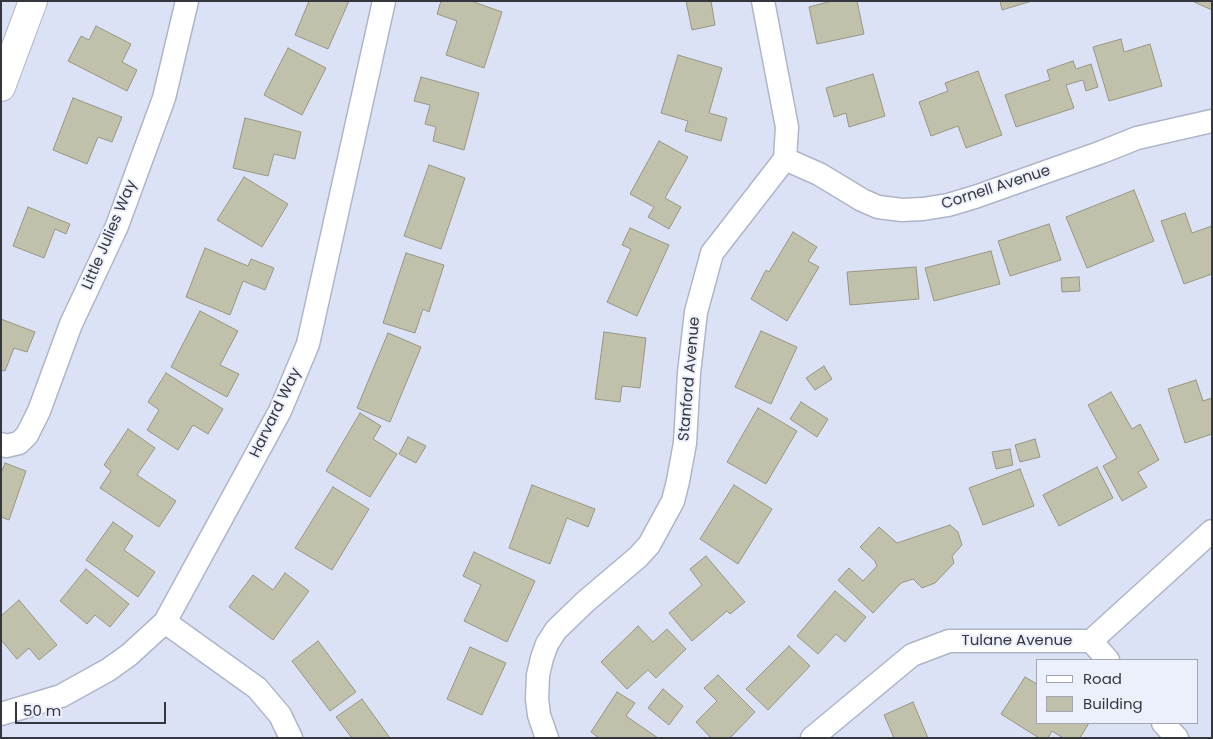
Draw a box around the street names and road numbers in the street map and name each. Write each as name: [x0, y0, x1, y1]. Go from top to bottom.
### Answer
street label: Cornell Avenue: [939, 162, 1053, 214]
street label: Little Julies Way: [79, 177, 141, 293]
street label: Stanford Avenue: [676, 316, 704, 442]
street label: Harvard Way: [247, 365, 305, 461]
street label: Tulane Avenue: [962, 632, 1072, 650]

